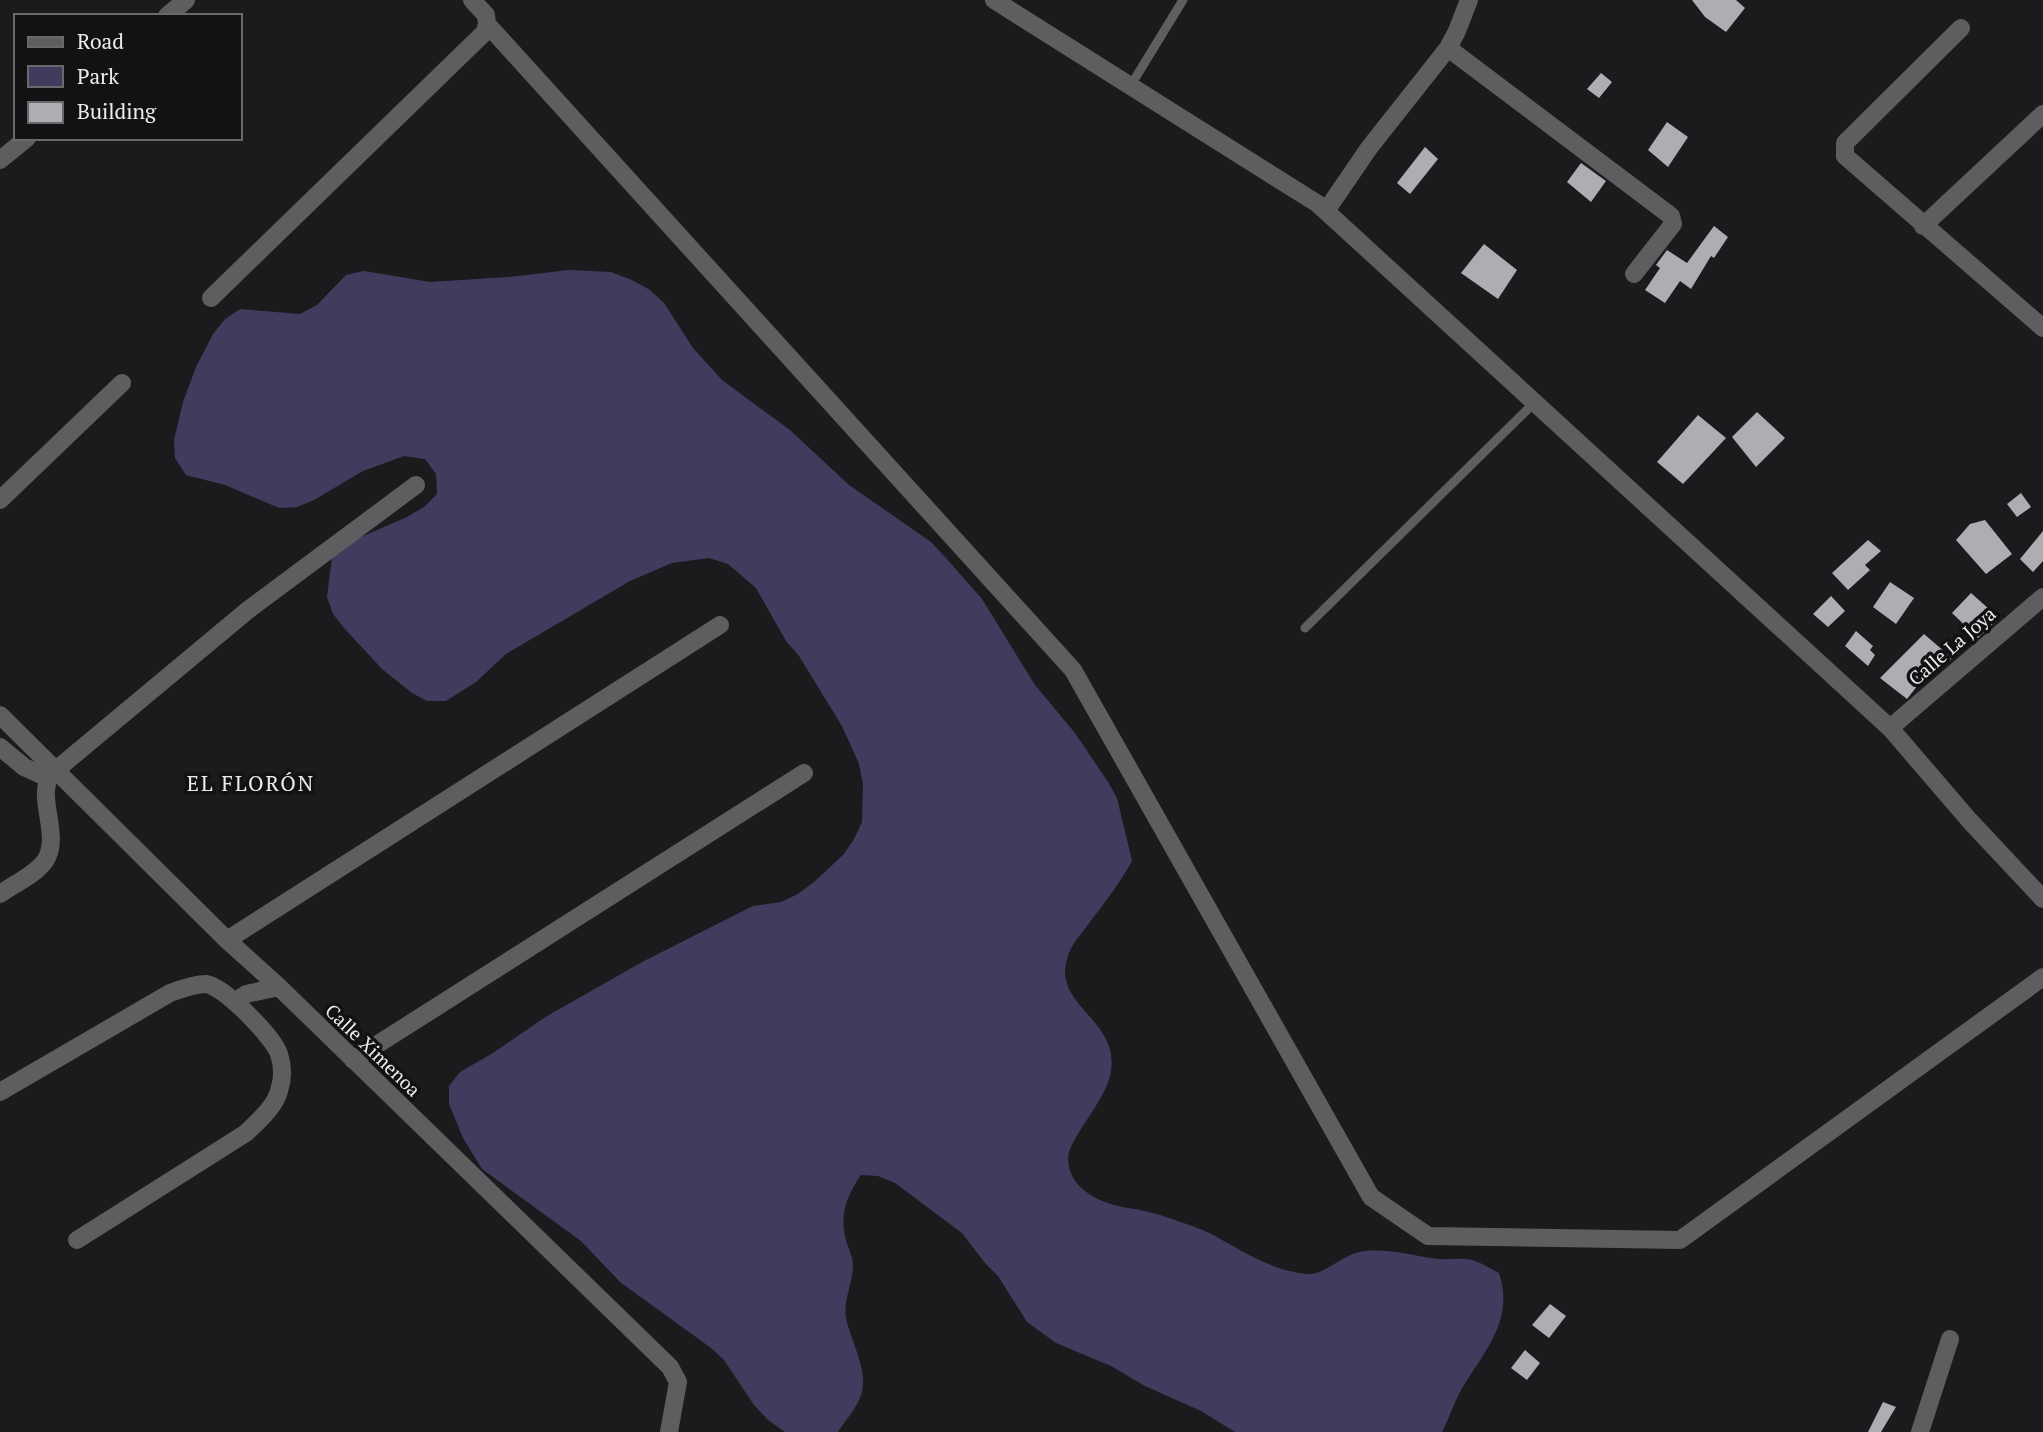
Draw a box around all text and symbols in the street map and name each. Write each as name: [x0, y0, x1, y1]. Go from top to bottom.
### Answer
legend: [14, 14, 242, 140]
text: Road: [77, 27, 124, 55]
text: Park: [77, 62, 119, 90]
text: Building: [77, 97, 157, 125]
street label: Calle La Joya: [1903, 601, 2001, 690]
district label: EL FLORÓN: [187, 769, 315, 797]
street label: Calle Ximenoa: [320, 998, 427, 1102]

